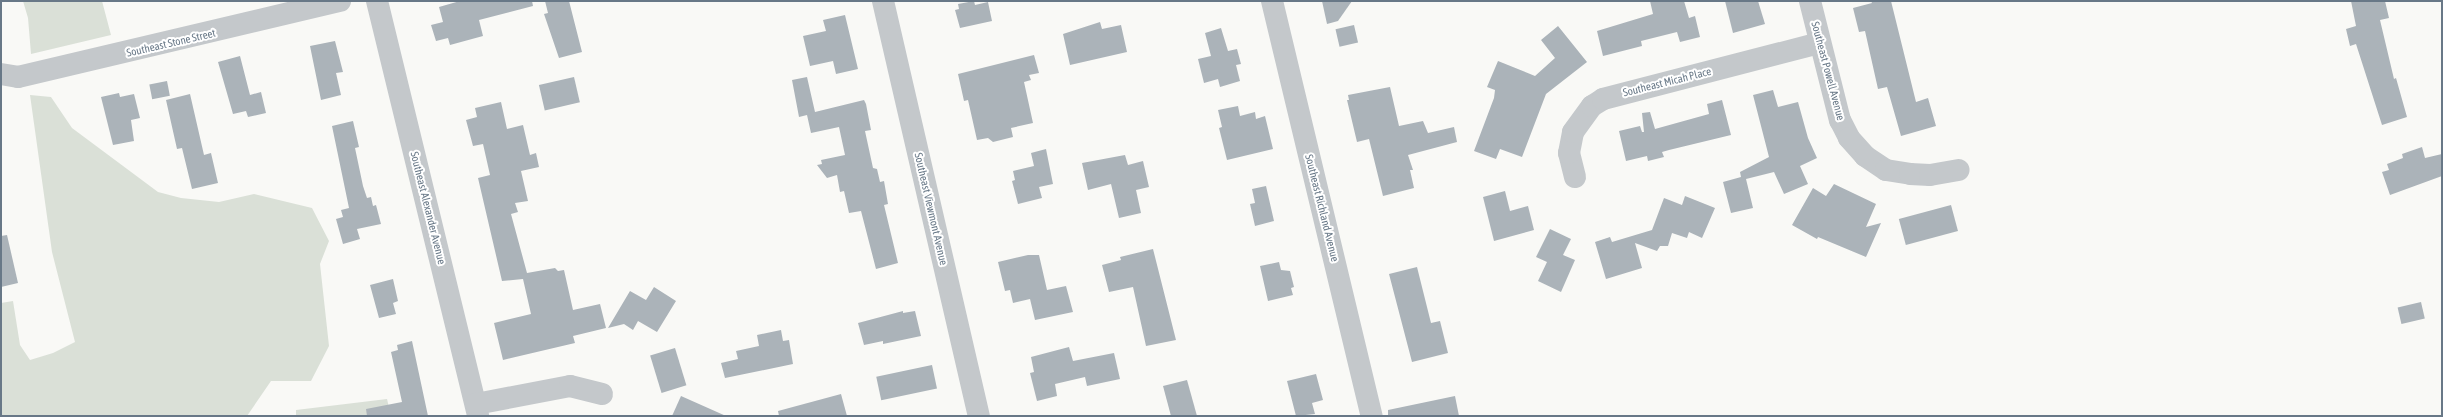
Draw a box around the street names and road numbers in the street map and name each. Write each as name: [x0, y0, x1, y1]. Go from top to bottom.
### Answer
street label: Southeast Powell Avenue: [1808, 20, 1848, 122]
street label: Southeast Stone Street: [125, 26, 217, 60]
street label: Southeast Micah Place: [1621, 65, 1713, 99]
street label: Southeast Alexander Avenue: [408, 150, 448, 266]
street label: Southeast Viewmont Avenue: [912, 151, 950, 267]
street label: Southeast Richland Avenue: [1302, 153, 1342, 263]

